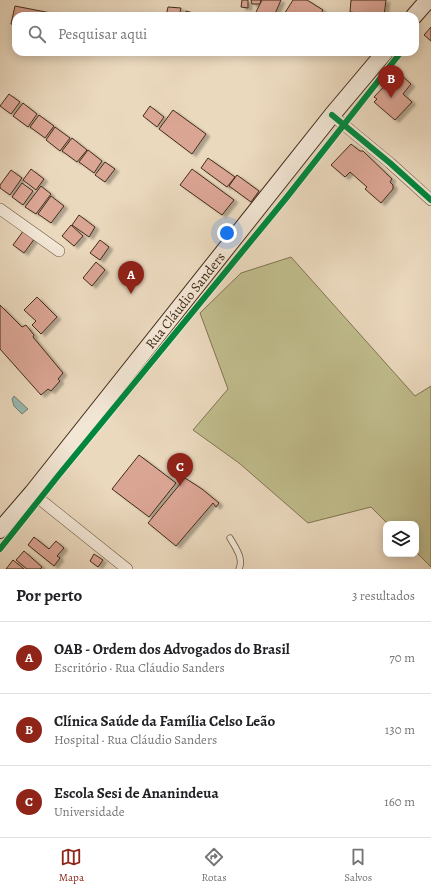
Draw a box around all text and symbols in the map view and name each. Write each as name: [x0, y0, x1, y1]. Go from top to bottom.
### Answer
search box: [12, 12, 419, 56]
icon: search: [26, 23, 48, 45]
text: Pesquisar aqui: [58, 24, 147, 44]
pin: B: [378, 65, 404, 98]
your location: [217, 223, 237, 243]
street label: Rua Cláudio Sanders: [141, 248, 229, 353]
pin: A: [118, 261, 144, 294]
pin: C: [167, 453, 193, 486]
map controls: [383, 521, 419, 557]
button: layers: [383, 521, 419, 557]
text: Por perto: [16, 584, 82, 607]
text: 3 resultados: [352, 587, 415, 604]
text: OAB - Ordem dos Advogados do Brasil: [54, 639, 290, 659]
text: A: [25, 649, 33, 666]
text: 70 m: [389, 649, 415, 666]
text: Escritório · Rua Cláudio Sanders: [54, 659, 225, 676]
text: Clínica Saúde da Família Celso Leão: [54, 711, 275, 731]
text: B: [25, 721, 33, 738]
text: 130 m: [385, 721, 415, 738]
text: Hospital · Rua Cláudio Sanders: [54, 731, 217, 748]
text: Escola Sesi de Ananindeua: [54, 783, 219, 803]
text: C: [25, 793, 33, 810]
text: 160 m: [384, 793, 415, 810]
text: Universidade: [54, 803, 125, 820]
tab: Mapa: [59, 846, 84, 885]
tab: Rotas: [202, 846, 227, 885]
tab: Salvos: [344, 846, 372, 885]

